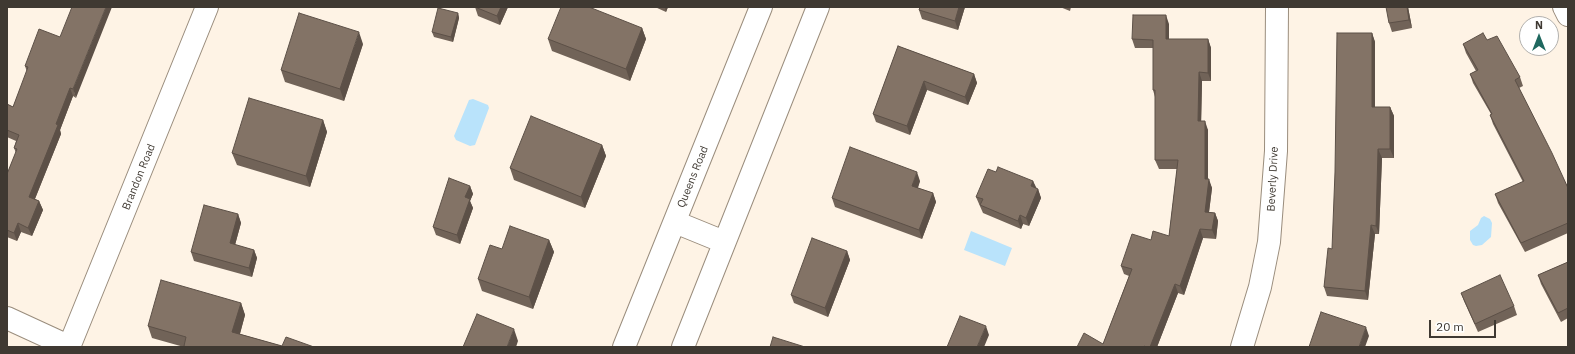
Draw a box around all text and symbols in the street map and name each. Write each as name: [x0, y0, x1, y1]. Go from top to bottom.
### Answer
north arrow: [1519, 16, 1559, 56]
text: N: [1535, 18, 1543, 32]
street label: Brandon Road: [120, 142, 158, 212]
street label: Queens Road: [675, 144, 711, 210]
street label: Beverly Drive: [1265, 146, 1281, 212]
scale bar: [1431, 312, 1498, 338]
text: 20 m: [1436, 319, 1464, 334]

